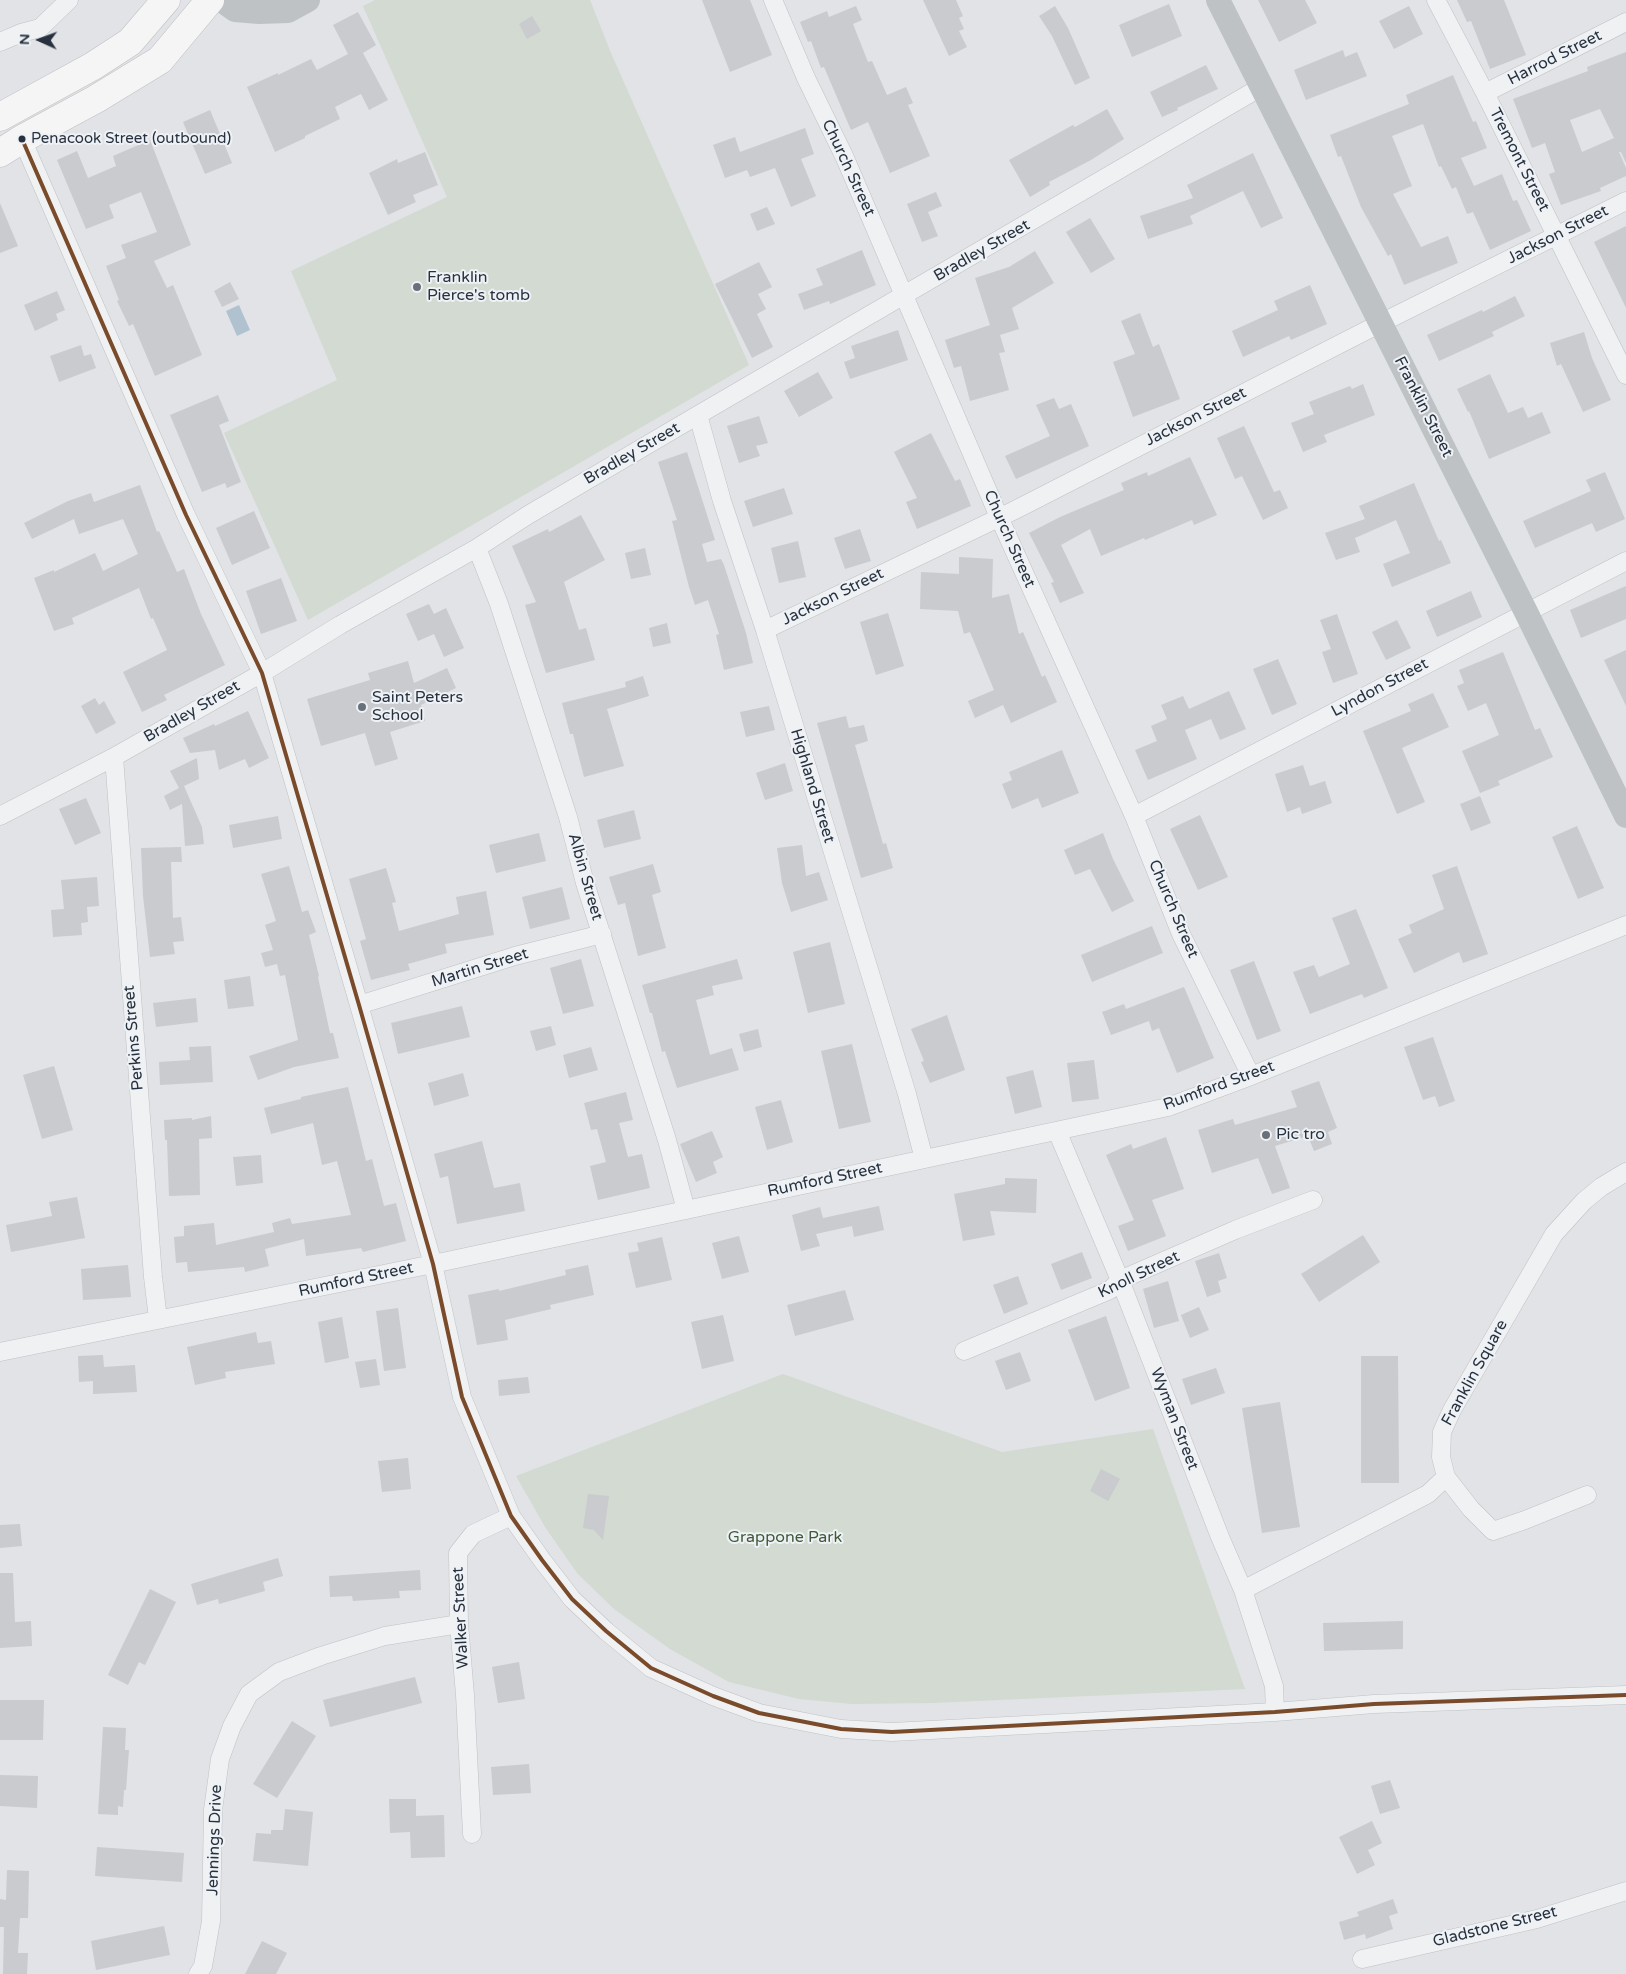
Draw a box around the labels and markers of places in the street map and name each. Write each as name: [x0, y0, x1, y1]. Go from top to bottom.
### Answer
place label: Penacook Street (outbound): [31, 130, 231, 148]
marker: Penacook Street (outbound): [17, 134, 27, 144]
place label: Franklin Pierce's tomb: [427, 268, 530, 306]
marker: Franklin Pierce's tomb: [411, 281, 423, 293]
place label: Saint Peters School: [372, 688, 463, 726]
marker: Saint Peters School: [356, 701, 368, 713]
place label: Pic tro: [1276, 1125, 1325, 1145]
marker: Pic tro: [1260, 1129, 1272, 1141]

